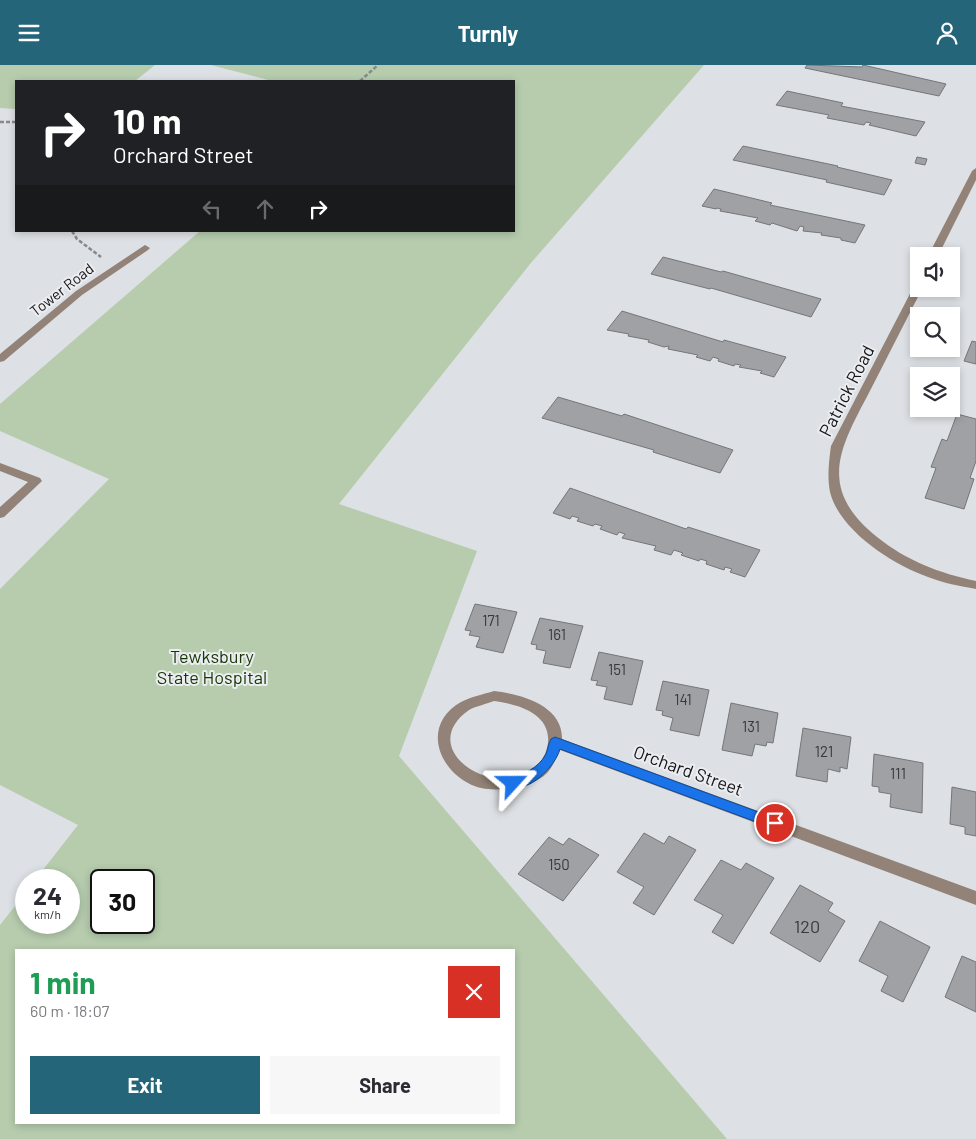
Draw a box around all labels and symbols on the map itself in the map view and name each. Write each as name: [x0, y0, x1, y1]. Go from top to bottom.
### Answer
street label: Tower Road: [26, 259, 97, 320]
street label: Patrick Road: [814, 341, 878, 440]
house number: 171: [482, 611, 500, 629]
house number: 161: [548, 625, 566, 643]
park label: Tewksbury State Hospital: [157, 645, 267, 688]
house number: 151: [608, 660, 626, 678]
house number: 141: [674, 690, 692, 708]
house number: 131: [742, 717, 760, 735]
street label: Orchard Street: [631, 740, 746, 800]
house number: 121: [815, 742, 833, 760]
position arrow: [486, 756, 538, 808]
house number: 111: [890, 764, 906, 782]
pin: [754, 802, 796, 844]
house number: 150: [548, 855, 570, 873]
speed limit sign: 30: [90, 869, 155, 934]
house number: 120: [794, 915, 820, 937]

